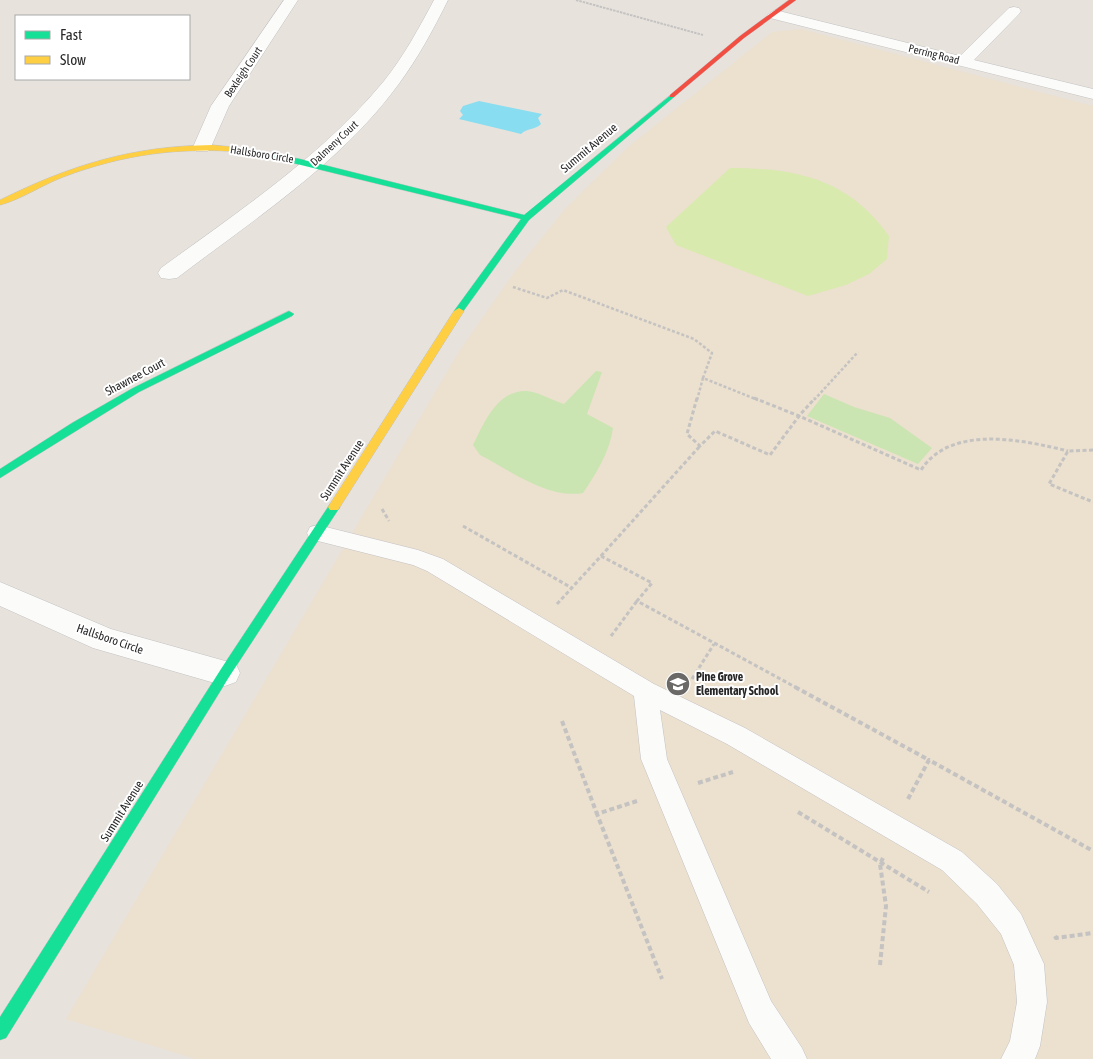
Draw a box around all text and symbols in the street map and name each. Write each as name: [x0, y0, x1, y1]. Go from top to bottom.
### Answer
legend: [15, 15, 190, 80]
text: Fast: [60, 26, 82, 43]
street label: Perring Road: [907, 42, 961, 66]
street label: Bexleigh Court: [222, 45, 264, 99]
text: Slow: [60, 51, 86, 68]
street label: Dalmeny Court: [308, 118, 360, 168]
street label: Summit Avenue: [558, 120, 620, 176]
street label: Hallsboro Circle: [229, 143, 295, 165]
street label: Shawnee Court: [103, 355, 168, 399]
street label: Summit Avenue: [317, 437, 367, 503]
street label: Hallsboro Circle: [75, 621, 145, 657]
place label: Pine Grove Elementary School: [696, 670, 779, 698]
school or university icon: Pine Grove Elementary School: [665, 671, 691, 697]
street label: Summit Avenue: [98, 778, 146, 844]

